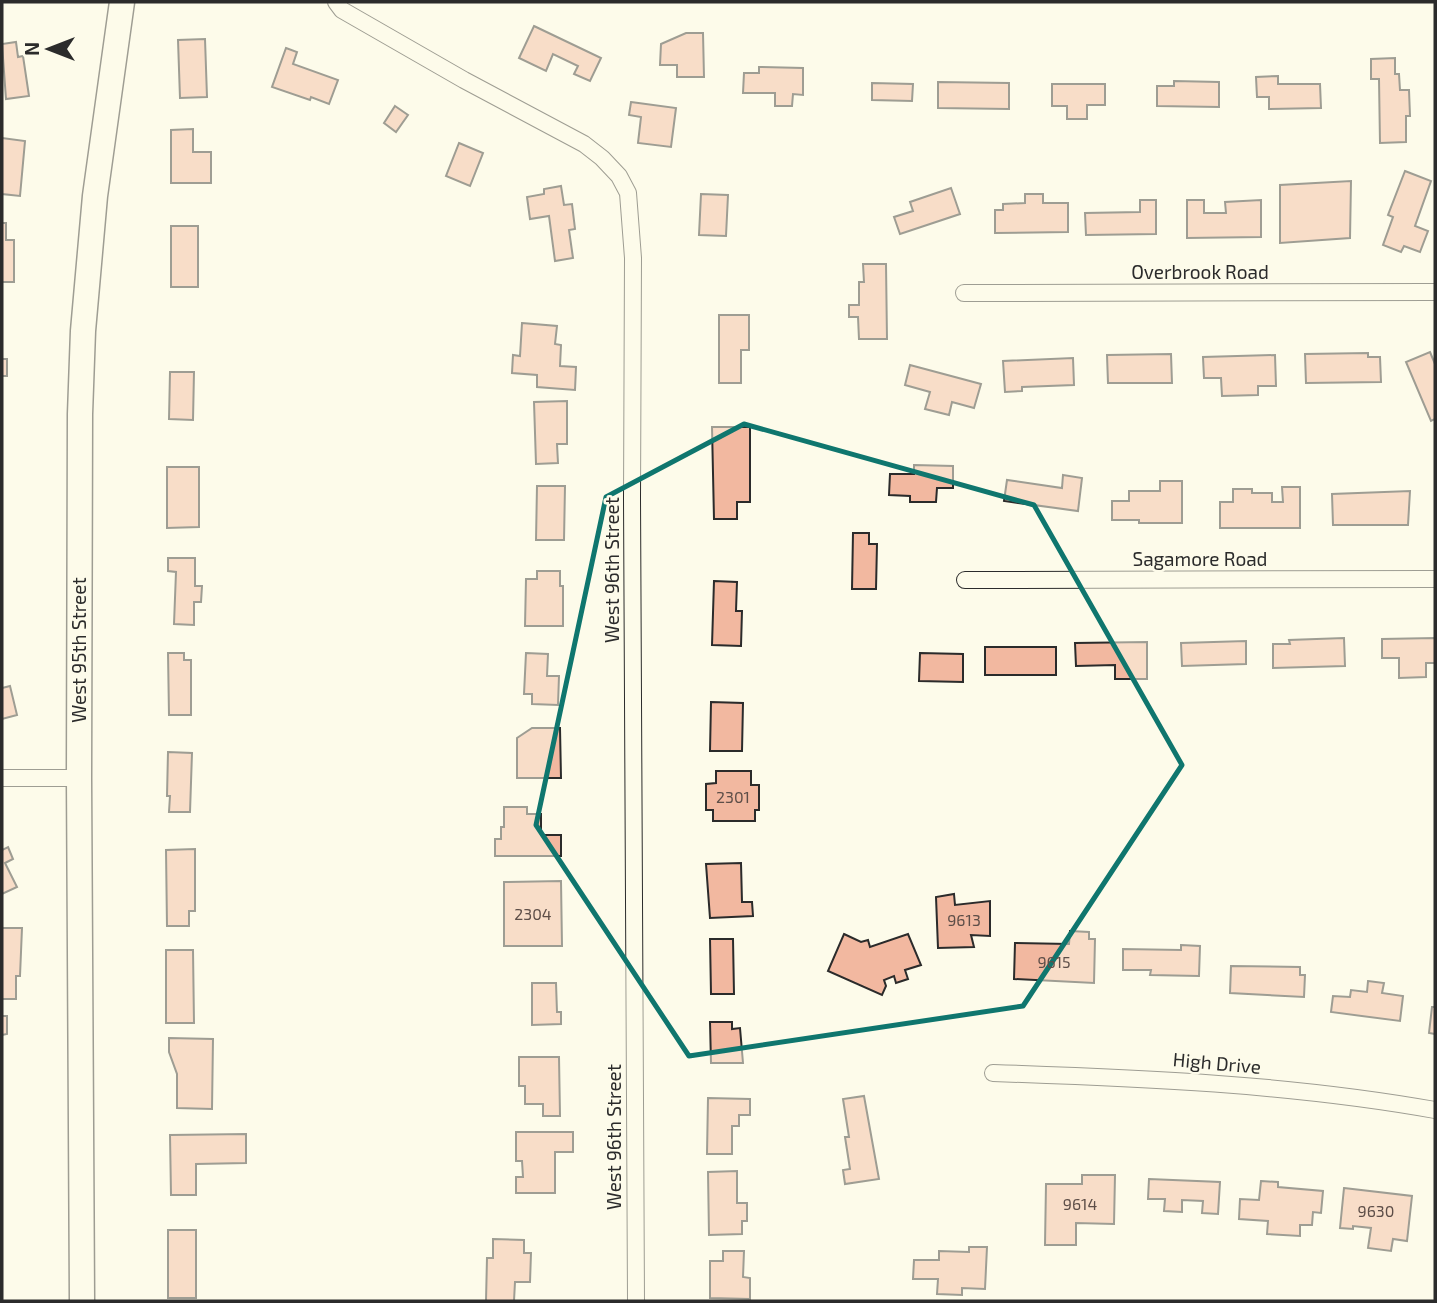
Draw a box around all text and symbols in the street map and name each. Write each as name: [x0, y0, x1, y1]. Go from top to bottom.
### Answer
north arrow: [14, 14, 84, 84]
text: N: [20, 42, 43, 56]
street label: Overbrook Road: [1131, 260, 1269, 283]
street label: West 96th Street: [600, 497, 623, 643]
street label: Sagamore Road: [1132, 547, 1268, 570]
street label: West 95th Street: [67, 577, 90, 723]
house number: 2301: [716, 787, 750, 806]
house number: 2304: [514, 904, 552, 923]
house number: 9613: [947, 910, 981, 929]
house number: 9615: [1037, 952, 1071, 971]
street label: High Drive: [1172, 1047, 1262, 1078]
street label: West 96th Street: [602, 1064, 625, 1210]
house number: 9614: [1063, 1194, 1097, 1213]
house number: 9630: [1358, 1201, 1394, 1220]

